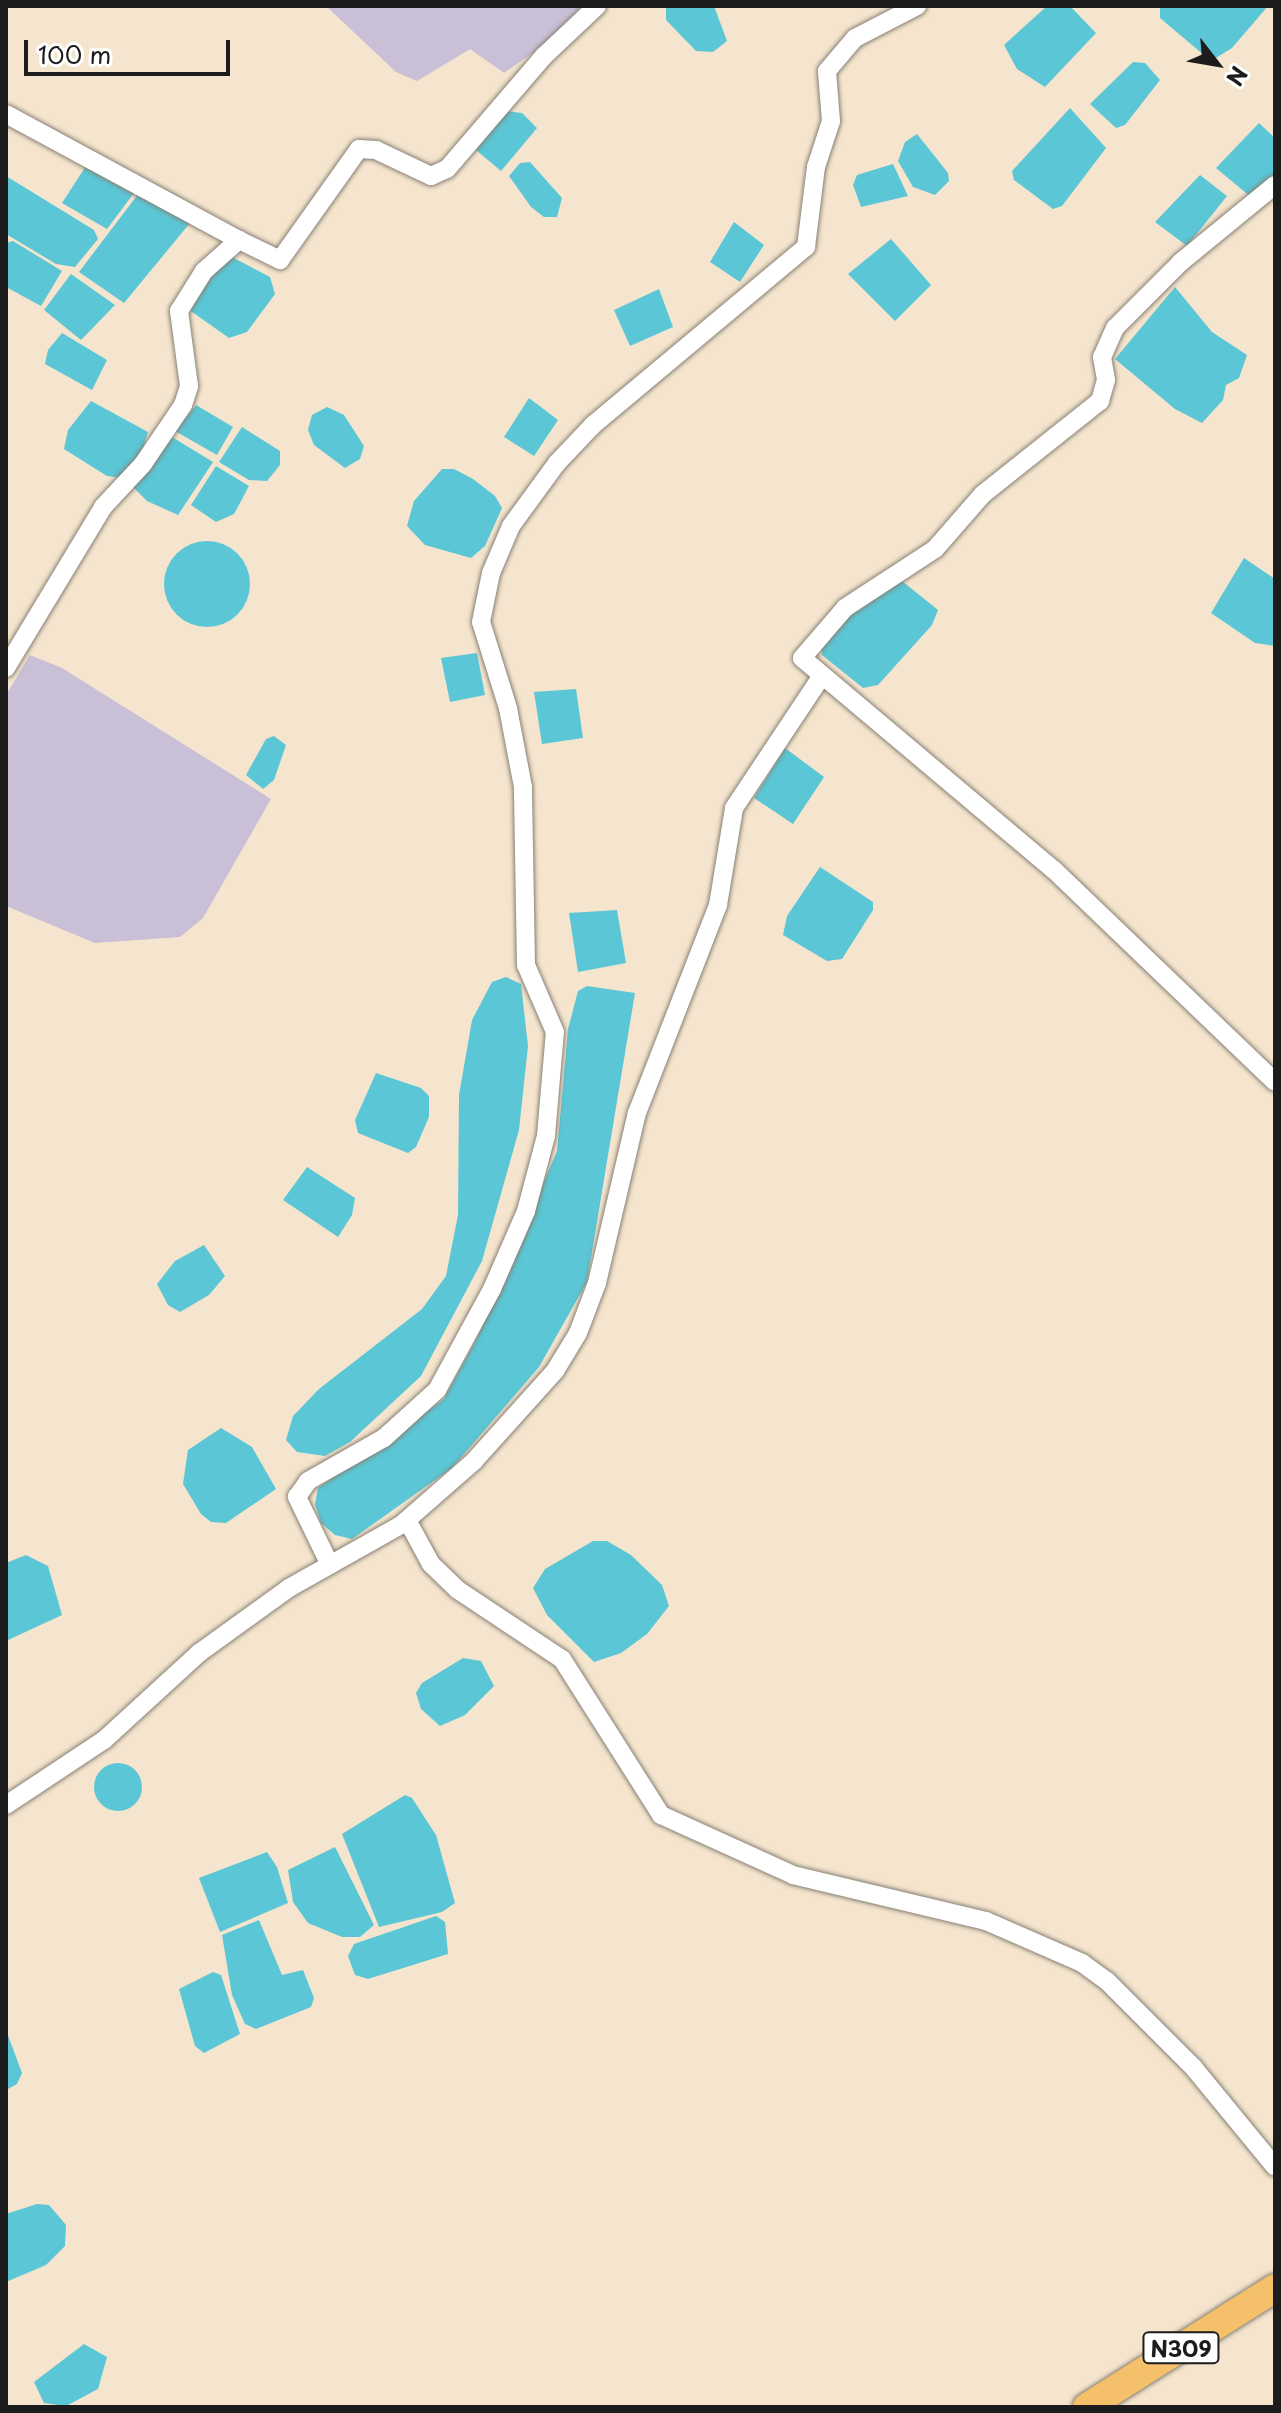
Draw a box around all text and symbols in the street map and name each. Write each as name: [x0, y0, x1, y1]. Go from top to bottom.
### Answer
scale bar: [28, 24, 234, 74]
north arrow: [1177, 24, 1257, 104]
text: 100 m: [38, 36, 111, 72]
text: N: [1219, 61, 1257, 93]
road number: N309: [1141, 2330, 1221, 2366]

